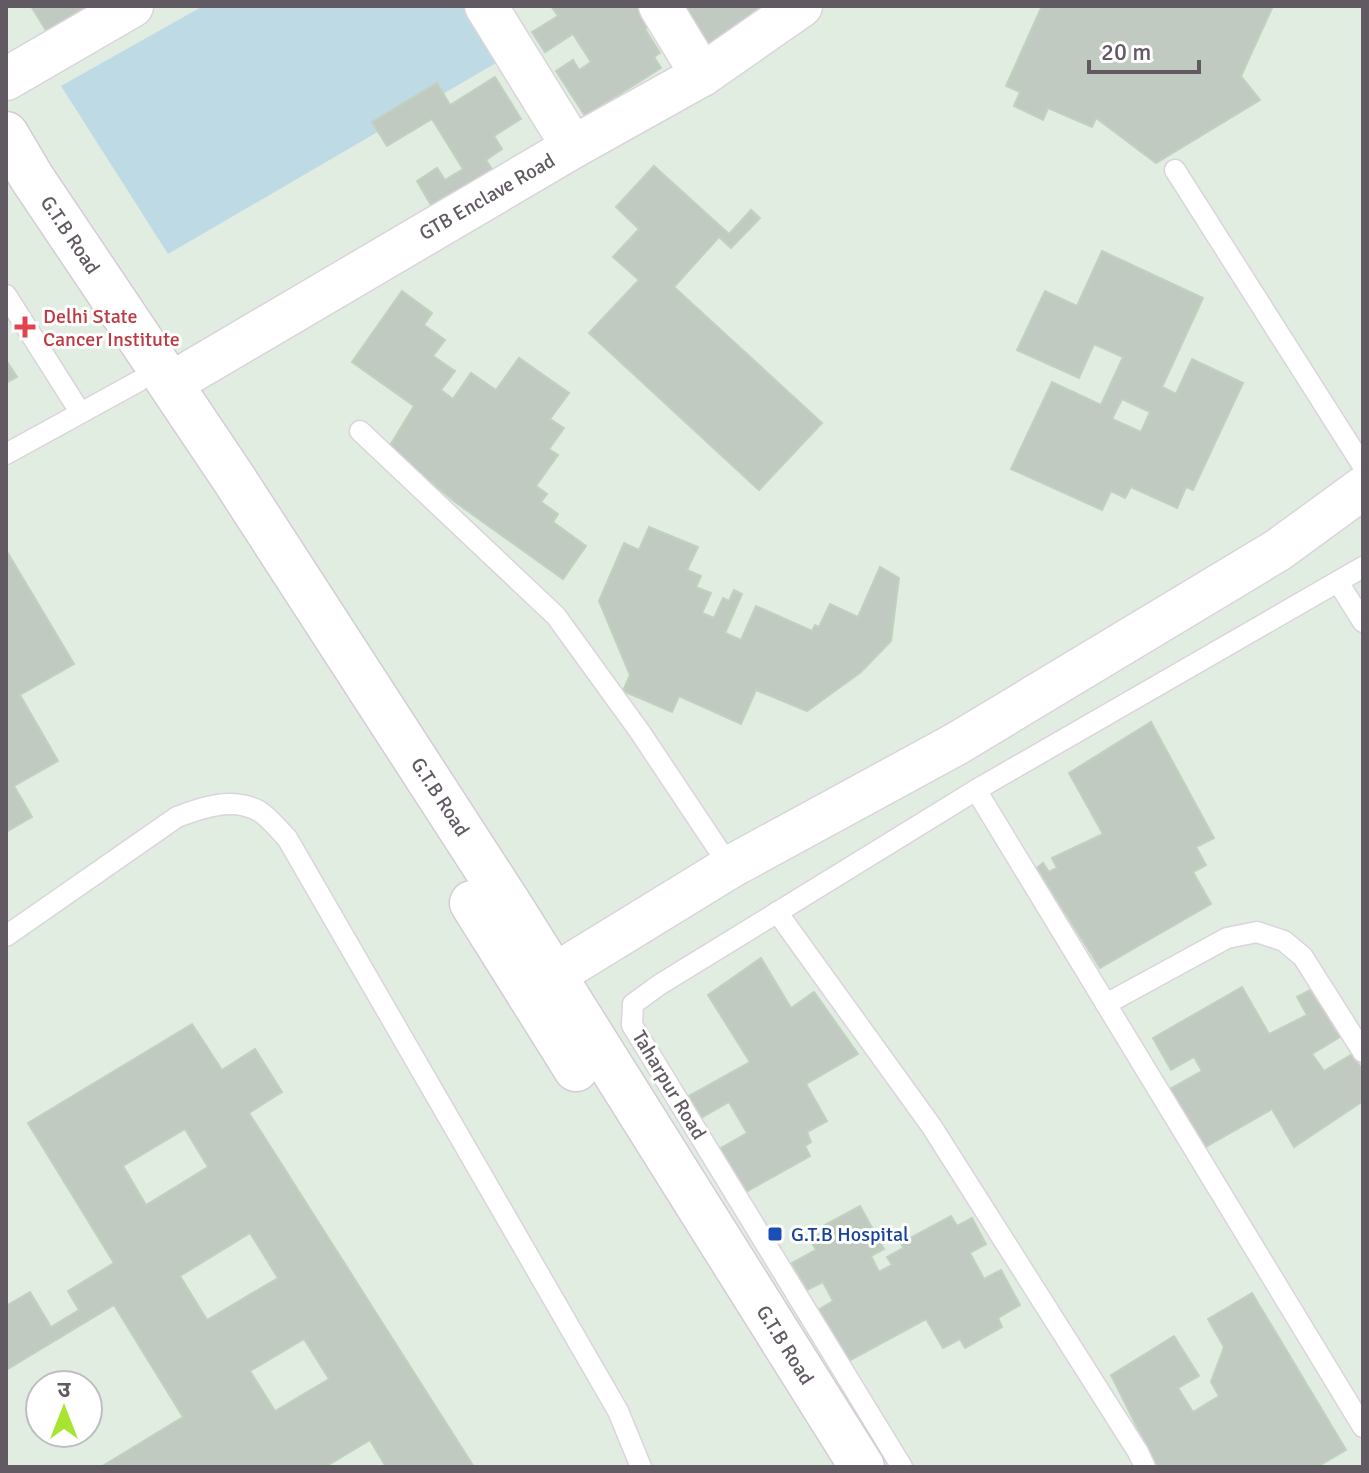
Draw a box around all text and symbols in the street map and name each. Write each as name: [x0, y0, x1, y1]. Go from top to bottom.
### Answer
scale bar: [1089, 24, 1199, 74]
text: 20 m: [1101, 37, 1151, 67]
street label: GTB Enclave Road: [415, 148, 559, 246]
street label: G.T.B Road: [35, 191, 105, 279]
place label: Delhi State Cancer Institute: [43, 304, 180, 352]
marker: Delhi State Cancer Institute: [14, 316, 36, 338]
street label: G.T.B Road: [405, 753, 475, 841]
street label: Taharpur Road: [627, 1026, 711, 1144]
place label: G.T.B Hospital: [791, 1222, 909, 1247]
marker: G.T.B Hospital: [766, 1225, 784, 1243]
street label: G.T.B Road: [751, 1301, 819, 1389]
north arrow: [24, 1369, 104, 1449]
text: उ: [58, 1376, 72, 1403]

